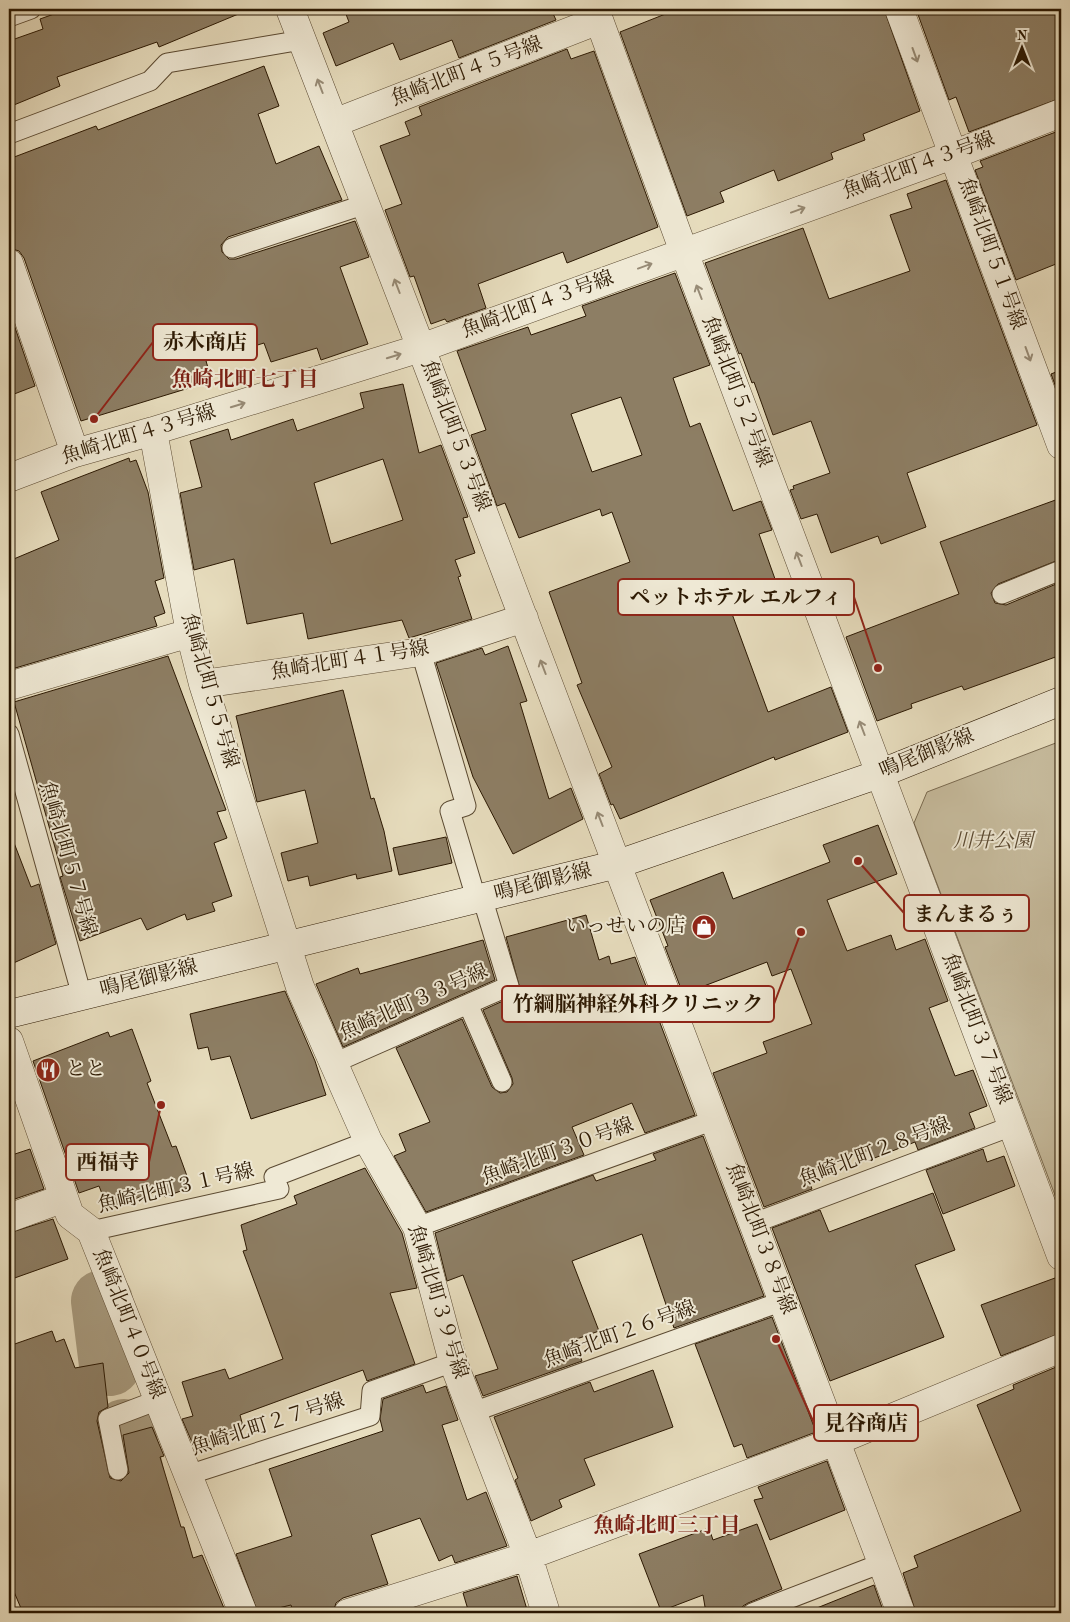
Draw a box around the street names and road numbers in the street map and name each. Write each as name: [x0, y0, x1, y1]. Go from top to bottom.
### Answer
street label: 魚崎北町４５号線: [388, 32, 545, 110]
street label: 魚崎北町４３号線: [840, 127, 998, 203]
street label: 魚崎北町５１号線: [954, 175, 1030, 333]
street label: 魚崎北町４３号線: [459, 266, 617, 342]
street label: 魚崎北町５２号線: [698, 313, 776, 470]
street label: 魚崎北町５３号線: [417, 357, 495, 514]
street label: 魚崎北町４３号線: [59, 400, 218, 468]
street label: 魚崎北町５５号線: [177, 611, 243, 771]
street label: 魚崎北町４１号線: [269, 637, 431, 683]
street label: 鳴尾御影線: [876, 724, 977, 782]
street label: 魚崎北町５７号線: [35, 779, 101, 939]
street label: 鳴尾御影線: [492, 859, 594, 905]
street label: 魚崎北町３７号線: [938, 950, 1016, 1107]
street label: 鳴尾御影線: [98, 955, 200, 1001]
street label: 魚崎北町３３号線: [336, 959, 491, 1045]
street label: 魚崎北町３０号線: [479, 1113, 637, 1189]
street label: 魚崎北町２８号線: [796, 1113, 953, 1191]
street label: 魚崎北町３１号線: [95, 1159, 256, 1217]
street label: 魚崎北町３８号線: [722, 1160, 800, 1317]
street label: 魚崎北町３９号線: [404, 1222, 472, 1381]
street label: 魚崎北町４０号線: [89, 1245, 169, 1402]
street label: 魚崎北町２６号線: [541, 1296, 699, 1372]
street label: 魚崎北町２７号線: [188, 1389, 347, 1459]

